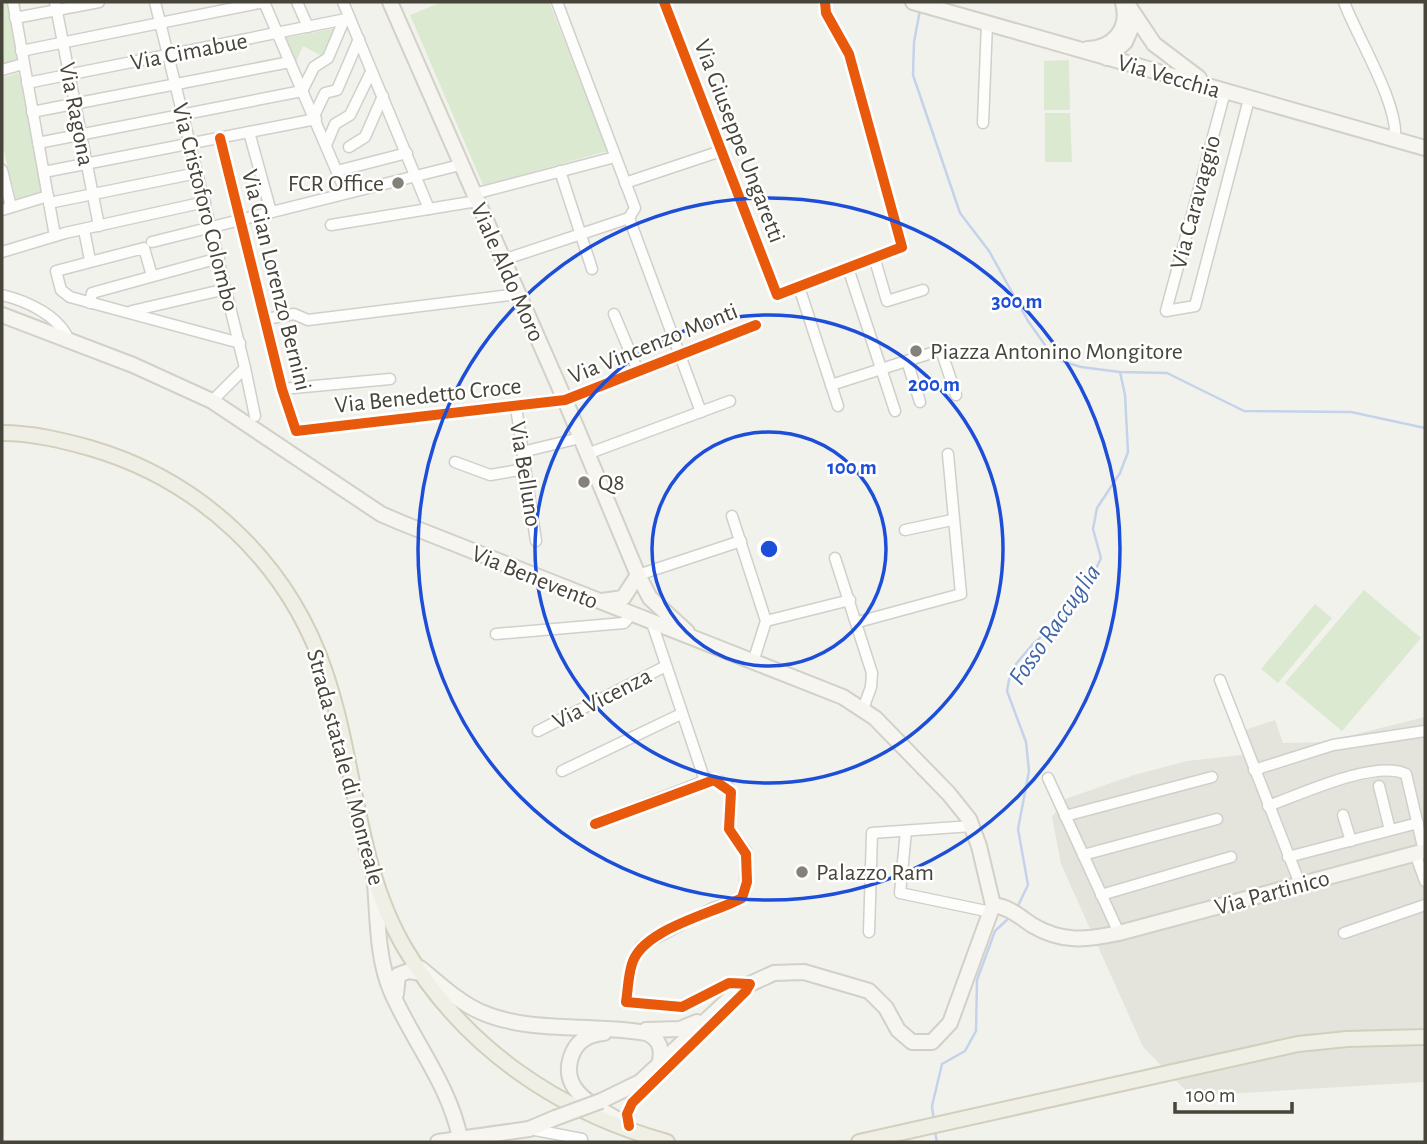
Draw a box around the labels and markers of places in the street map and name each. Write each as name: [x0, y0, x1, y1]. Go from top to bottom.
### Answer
place label: FCR Office: [288, 172, 384, 196]
marker: FCR Office: [390, 175, 406, 191]
place label: Piazza Antonino Mongitore: [930, 340, 1183, 364]
marker: Piazza Antonino Mongitore: [908, 343, 924, 359]
place label: Q8: [598, 471, 625, 495]
marker: Q8: [576, 474, 592, 490]
centre of rings: [757, 537, 781, 561]
place label: Palazzo Ram: [816, 861, 934, 885]
marker: Palazzo Ram: [794, 864, 810, 880]

